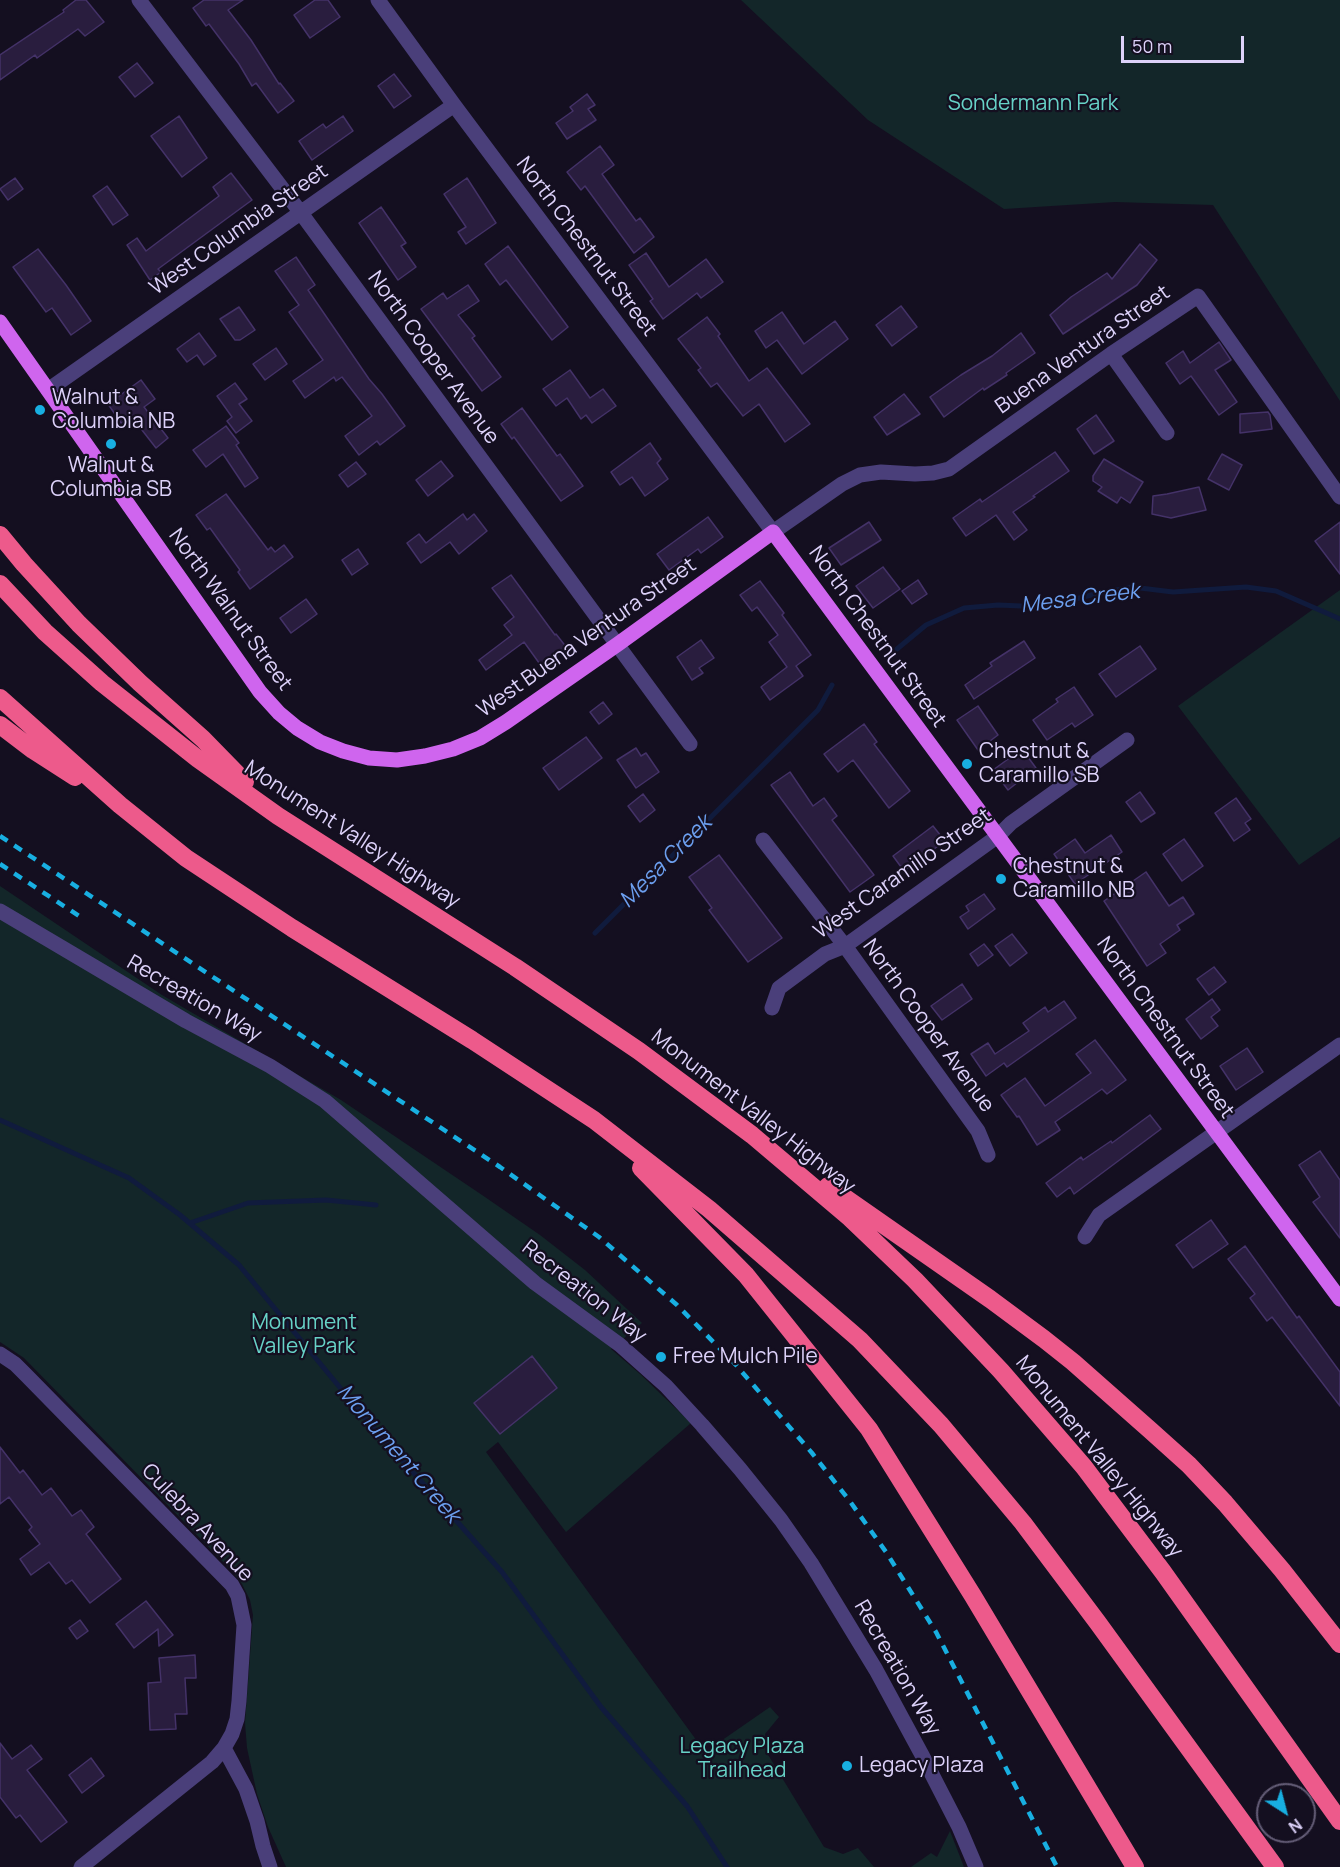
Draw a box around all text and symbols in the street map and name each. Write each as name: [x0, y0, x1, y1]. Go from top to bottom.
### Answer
scale bar: [1124, 24, 1247, 62]
text: 50 m: [1132, 34, 1172, 58]
park label: Sondermann Park: [948, 91, 1118, 117]
street label: North Chestnut Street: [510, 152, 662, 342]
street label: West Columbia Street: [145, 159, 333, 301]
street label: North Cooper Avenue: [362, 267, 504, 449]
street label: Buena Ventura Street: [991, 280, 1175, 420]
place label: Walnut & Columbia NB: [52, 385, 175, 435]
marker: Walnut & Columbia NB: [33, 403, 47, 417]
marker: Walnut & Columbia SB: [104, 437, 118, 451]
place label: Walnut & Columbia SB: [50, 453, 172, 503]
street label: North Walnut Street: [163, 524, 297, 696]
street label: North Chestnut Street: [803, 541, 951, 733]
street label: West Buena Ventura Street: [473, 553, 701, 723]
water label: Mesa Creek: [1019, 579, 1141, 619]
place label: Chestnut & Caramillo SB: [979, 739, 1099, 789]
street label: Monument Valley Highway: [239, 756, 465, 914]
marker: Chestnut & Caramillo SB: [960, 757, 974, 771]
street label: West Caramillo Street: [810, 803, 996, 945]
water label: Mesa Creek: [614, 810, 718, 914]
place label: Chestnut & Caramillo NB: [1013, 854, 1135, 904]
marker: Chestnut & Caramillo NB: [994, 872, 1008, 886]
street label: North Chestnut Street: [1091, 932, 1239, 1124]
street label: North Cooper Avenue: [857, 935, 999, 1117]
street label: Recreation Way: [122, 950, 266, 1048]
street label: Monument Valley Highway: [646, 1024, 860, 1200]
street label: Recreation Way: [517, 1235, 651, 1349]
park label: Monument Valley Park: [251, 1310, 357, 1360]
place label: Free Mulch Pile: [673, 1344, 818, 1370]
marker: Free Mulch Pile: [654, 1350, 668, 1364]
street label: Monument Valley Highway: [1010, 1351, 1188, 1563]
water label: Monument Creek: [331, 1379, 465, 1529]
street label: Culebra Avenue: [136, 1459, 258, 1587]
street label: Recreation Way: [848, 1596, 946, 1740]
park label: Legacy Plaza Trailhead: [680, 1734, 804, 1784]
place label: Legacy Plaza: [859, 1753, 984, 1779]
marker: Legacy Plaza: [840, 1759, 854, 1773]
north arrow: [1256, 1783, 1316, 1843]
text: N: [1284, 1814, 1307, 1838]

